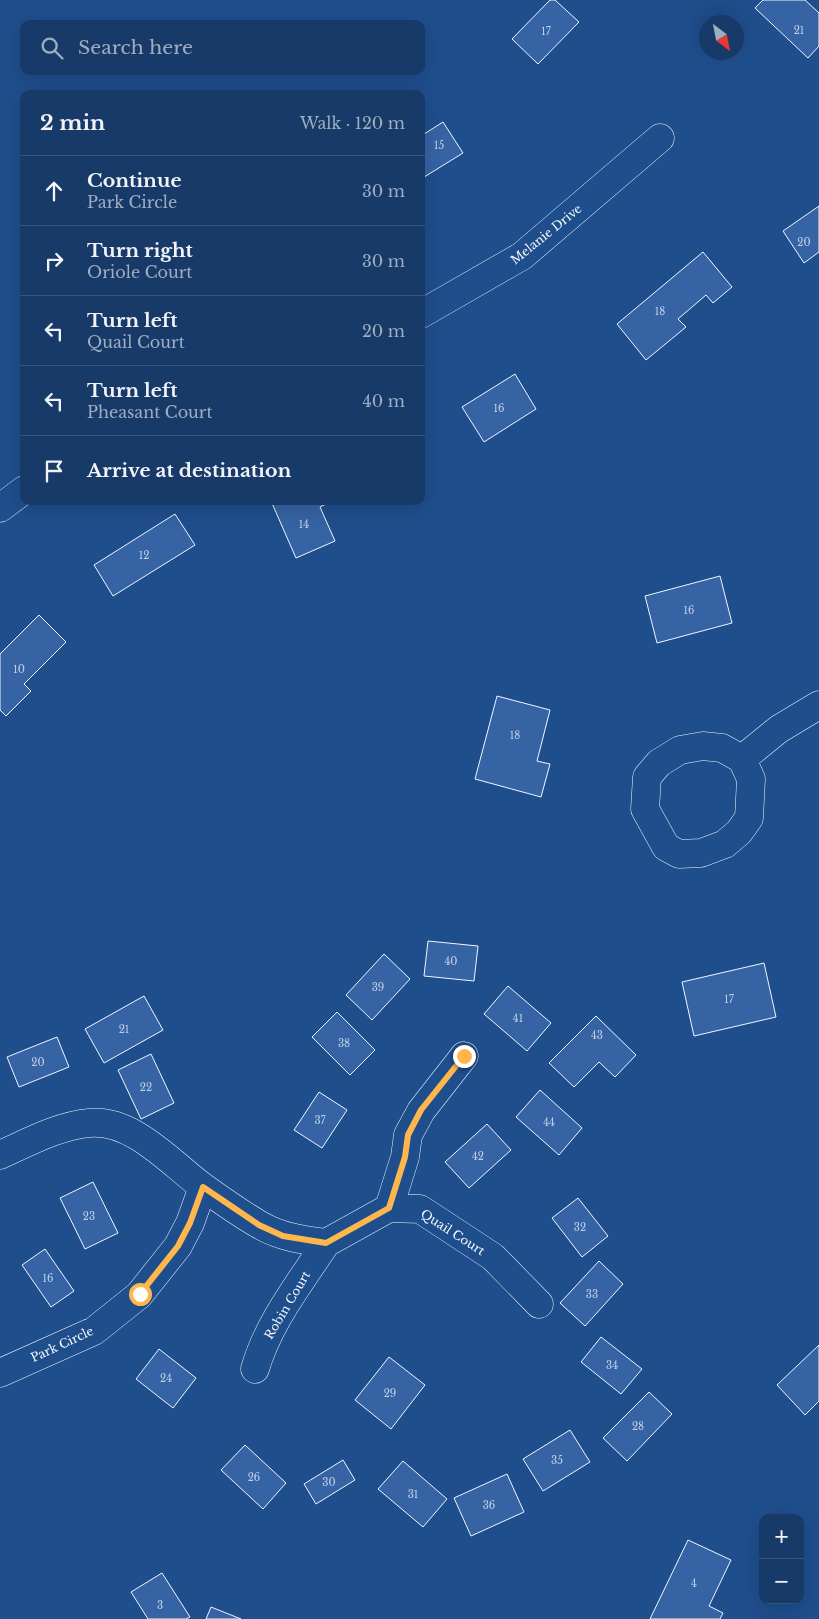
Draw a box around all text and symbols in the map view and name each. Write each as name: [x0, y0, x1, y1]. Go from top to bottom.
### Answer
north arrow: [699, 15, 744, 60]
search box: [20, 20, 425, 75]
house number: 21: [794, 24, 804, 37]
house number: 17: [541, 25, 552, 38]
icon: search: [38, 34, 66, 62]
text: Search here: [78, 36, 193, 59]
text: 2 min: [40, 110, 105, 136]
text: Walk · 120 m: [300, 113, 405, 133]
house number: 15: [434, 139, 444, 152]
text: Continue: [87, 169, 182, 192]
icon: ahead: [40, 177, 68, 205]
text: 30 m: [362, 181, 405, 201]
text: Park Circle: [87, 192, 177, 212]
street label: Melanie Drive: [507, 201, 585, 267]
house number: 20: [797, 236, 811, 249]
text: Turn right: [87, 239, 193, 262]
icon: right: [40, 247, 68, 275]
text: 30 m: [362, 251, 405, 271]
text: Oriole Court: [87, 262, 192, 282]
house number: 18: [655, 305, 665, 318]
text: Turn left: [87, 309, 178, 332]
icon: left: [40, 317, 68, 345]
text: 20 m: [362, 321, 405, 341]
text: Quail Court: [87, 332, 185, 352]
text: Turn left: [87, 379, 178, 402]
icon: left: [40, 387, 68, 415]
text: 40 m: [362, 391, 405, 411]
text: Pheasant Court: [87, 402, 213, 422]
house number: 16: [494, 402, 504, 415]
icon: arrive: [40, 457, 68, 485]
text: Arrive at destination: [87, 459, 291, 482]
house number: 14: [299, 518, 309, 531]
house number: 12: [139, 549, 149, 562]
house number: 16: [684, 604, 694, 617]
house number: 10: [13, 663, 25, 676]
house number: 18: [510, 729, 520, 742]
house number: 40: [445, 955, 458, 968]
house number: 39: [372, 981, 384, 994]
house number: 17: [724, 993, 735, 1006]
house number: 41: [513, 1012, 523, 1025]
house number: 21: [119, 1023, 129, 1036]
house number: 43: [591, 1029, 603, 1042]
house number: 38: [338, 1037, 350, 1050]
route end: [453, 1045, 476, 1068]
house number: 20: [31, 1056, 45, 1069]
house number: 22: [140, 1081, 152, 1094]
house number: 37: [314, 1114, 327, 1127]
house number: 44: [543, 1116, 555, 1129]
house number: 42: [472, 1150, 484, 1163]
street label: Quail Court: [418, 1206, 488, 1258]
house number: 23: [83, 1210, 95, 1223]
house number: 32: [574, 1221, 586, 1234]
street label: Robin Court: [261, 1268, 313, 1342]
house number: 16: [43, 1272, 53, 1285]
route start: [129, 1283, 152, 1306]
house number: 33: [586, 1288, 598, 1301]
street label: Park Circle: [28, 1323, 96, 1365]
house number: 34: [606, 1359, 618, 1372]
house number: 24: [160, 1372, 172, 1385]
house number: 29: [384, 1387, 396, 1400]
house number: 28: [632, 1420, 644, 1433]
house number: 35: [551, 1454, 563, 1467]
house number: 26: [248, 1471, 260, 1484]
house number: 30: [322, 1476, 336, 1489]
house number: 31: [408, 1488, 418, 1501]
house number: 36: [483, 1499, 495, 1512]
map controls: [759, 1514, 804, 1604]
button: +: [759, 1514, 804, 1559]
button: −: [759, 1559, 804, 1604]
house number: 4: [691, 1577, 697, 1590]
house number: 3: [157, 1599, 163, 1612]

